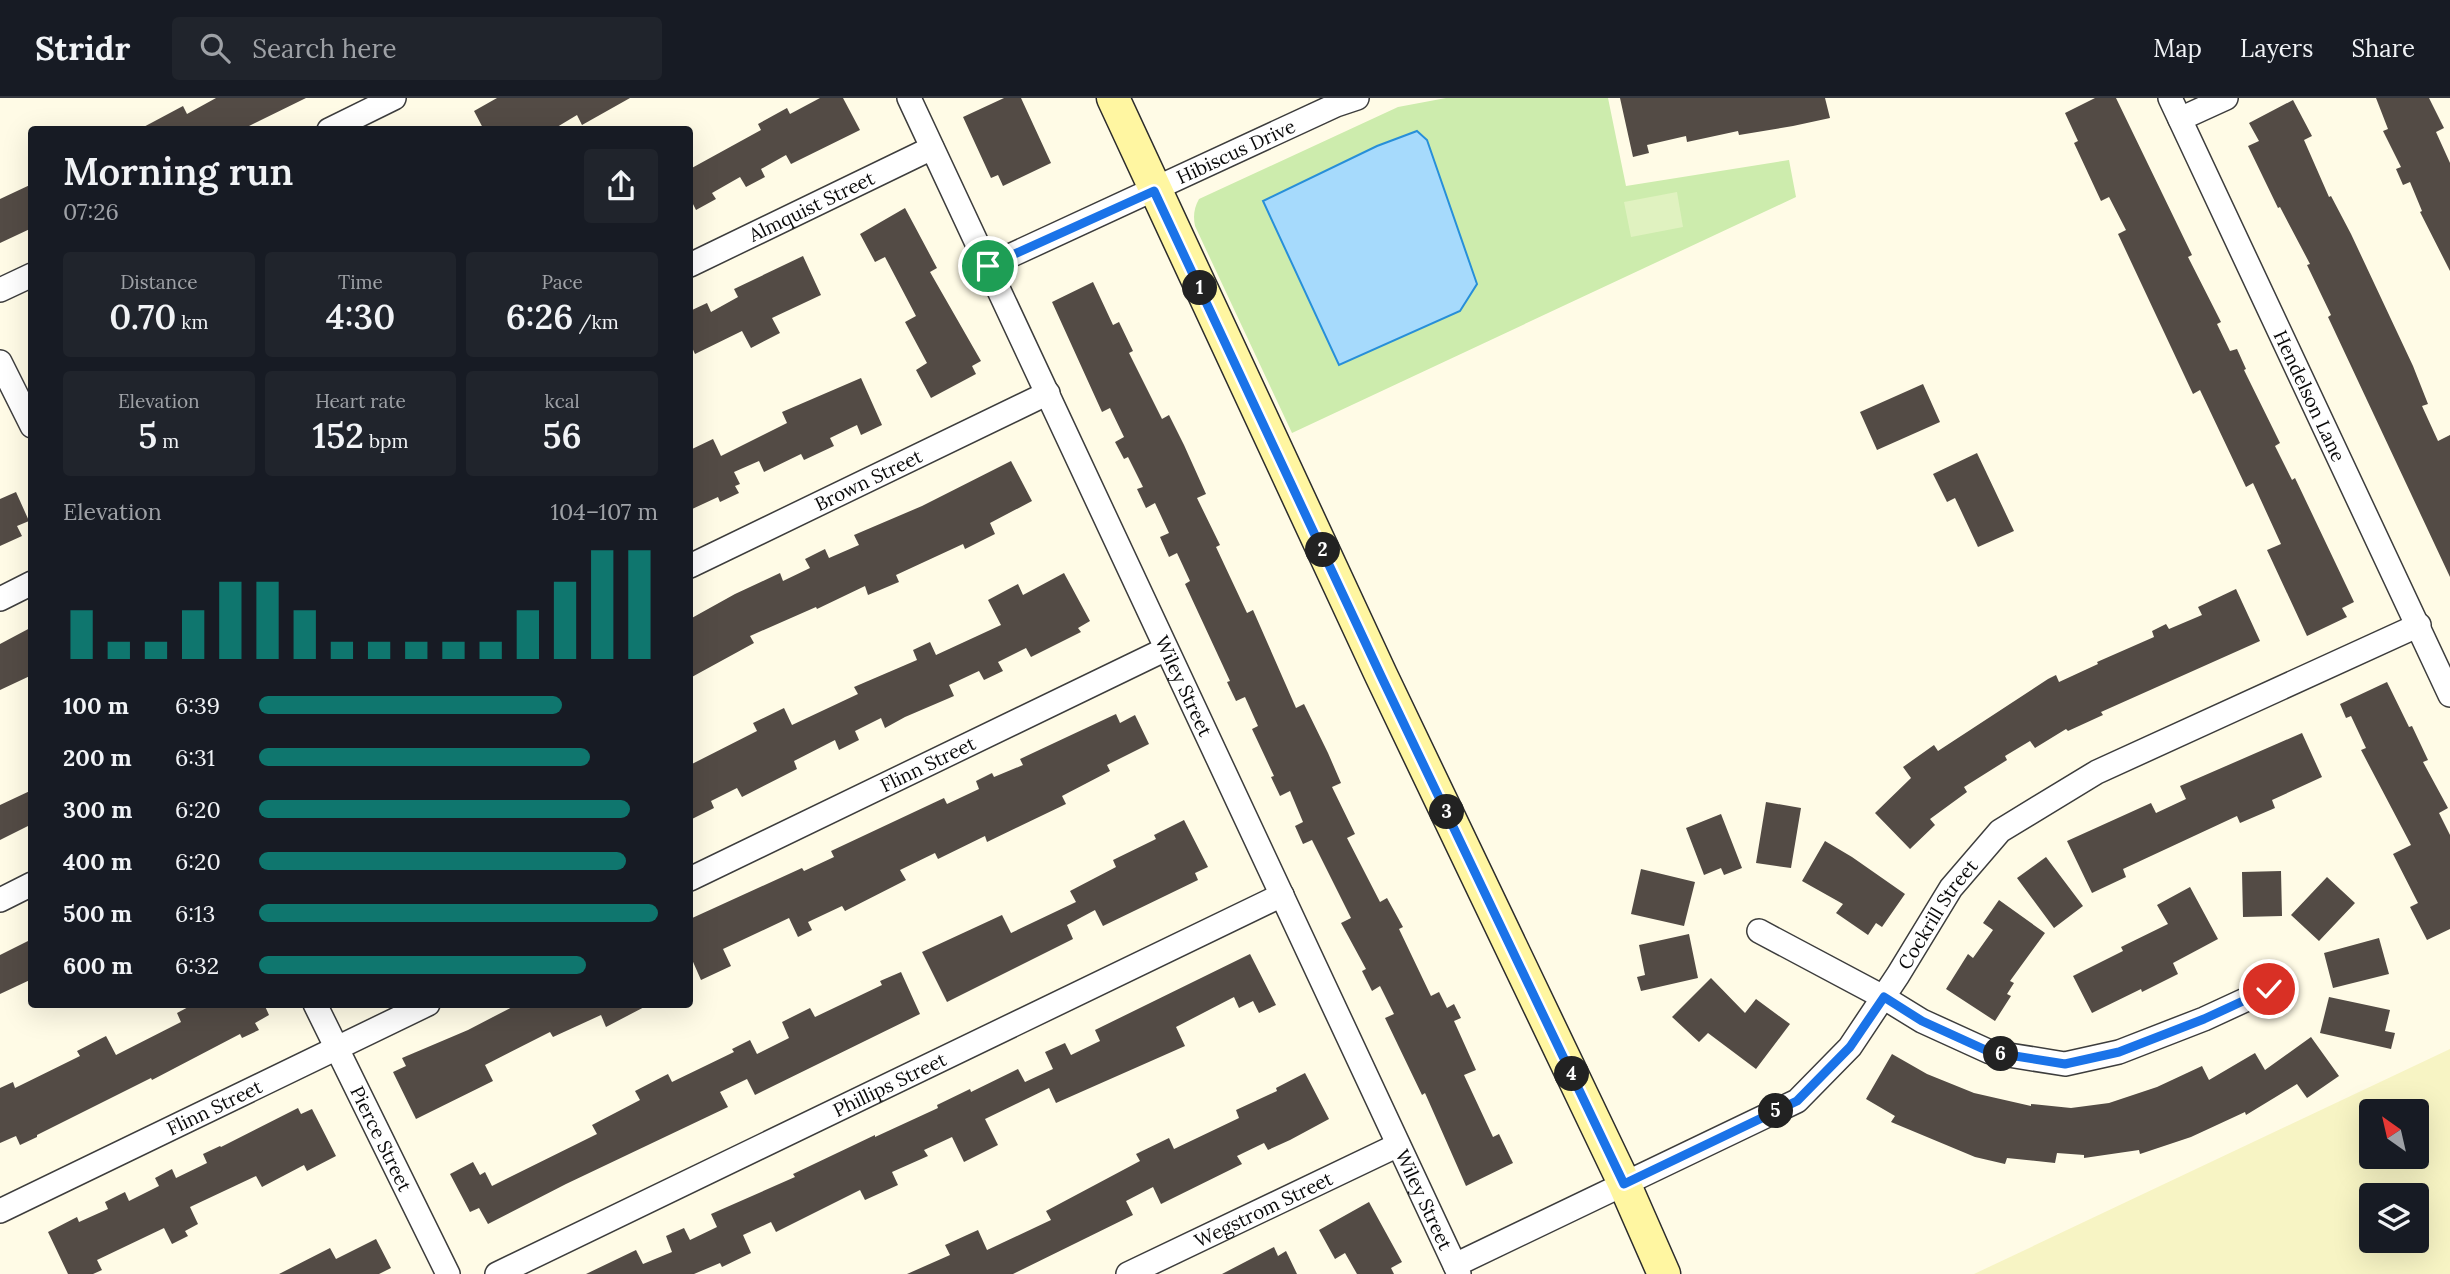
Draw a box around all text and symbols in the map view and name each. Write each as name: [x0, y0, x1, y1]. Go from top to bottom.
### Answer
search box: [172, 17, 662, 80]
text: Stridr: [35, 27, 130, 69]
icon: search: [196, 29, 234, 67]
text: Search here: [252, 32, 397, 65]
text: Map: [2153, 33, 2202, 64]
text: Layers: [2240, 33, 2313, 64]
text: Share: [2351, 33, 2415, 64]
street label: Hibiscus Drive: [1173, 114, 1299, 189]
text: Morning run: [63, 147, 293, 195]
button: share: [584, 149, 658, 223]
street label: Almquist Street: [744, 165, 879, 247]
text: 07:26: [63, 197, 119, 226]
pin: [958, 236, 1018, 296]
icon: arrive: [969, 247, 1007, 285]
text: Distance: [120, 270, 197, 294]
text: Time: [338, 270, 383, 294]
text: Pace: [541, 270, 583, 294]
pin: 1: [1182, 270, 1218, 306]
text: 1: [1196, 275, 1203, 299]
text: 0.70: [109, 294, 176, 339]
text: 4:30: [326, 294, 395, 339]
text: 6:26: [506, 294, 573, 339]
text: km: [176, 310, 209, 334]
text: /km: [573, 310, 619, 334]
street label: Hendelson Lane: [2269, 326, 2351, 466]
text: Elevation: [118, 389, 200, 413]
text: Heart rate: [315, 389, 406, 413]
text: kcal: [545, 389, 580, 413]
text: 5: [138, 413, 157, 458]
text: 152: [313, 413, 364, 458]
text: 56: [543, 413, 582, 458]
text: m: [157, 429, 179, 453]
text: bpm: [364, 429, 408, 453]
street label: Brown Street: [811, 443, 926, 516]
text: Elevation: [63, 497, 162, 526]
text: 104–107 m: [551, 497, 658, 526]
pin: 2: [1306, 532, 1340, 568]
text: 2: [1317, 537, 1328, 561]
street label: Wiley Street: [1150, 632, 1218, 741]
text: 100 m: [63, 691, 129, 720]
text: 6:39: [175, 691, 220, 720]
street label: Flinn Street: [876, 731, 980, 797]
text: 200 m: [63, 743, 132, 772]
text: 6:31: [175, 743, 215, 772]
pin: 3: [1430, 794, 1464, 830]
text: 300 m: [63, 795, 132, 824]
text: 6:20: [175, 795, 221, 824]
text: 3: [1441, 799, 1452, 823]
text: 400 m: [63, 847, 132, 876]
text: 6:20: [175, 847, 221, 876]
street label: Cockrill Street: [1892, 854, 1983, 974]
text: 500 m: [63, 899, 132, 928]
text: 6:13: [175, 899, 215, 928]
text: 600 m: [63, 951, 133, 980]
text: 6:32: [175, 951, 219, 980]
pin: [2239, 959, 2299, 1019]
icon: check: [2250, 970, 2288, 1008]
pin: 6: [1983, 1037, 2018, 1072]
text: 6: [1995, 1041, 2006, 1065]
street label: Phillips Street: [829, 1047, 951, 1122]
pin: 4: [1554, 1056, 1590, 1091]
text: 4: [1566, 1061, 1577, 1085]
street label: Flinn Street: [163, 1074, 266, 1141]
street label: Pierce Street: [345, 1082, 418, 1196]
pin: 5: [1758, 1094, 1794, 1128]
text: 5: [1770, 1098, 1781, 1122]
north arrow: [2359, 1099, 2429, 1169]
map controls: [2359, 1099, 2429, 1253]
street label: Wiley Street: [1390, 1145, 1458, 1254]
street label: Wegstrom Street: [1190, 1166, 1337, 1253]
button: layers: [2359, 1183, 2429, 1253]

